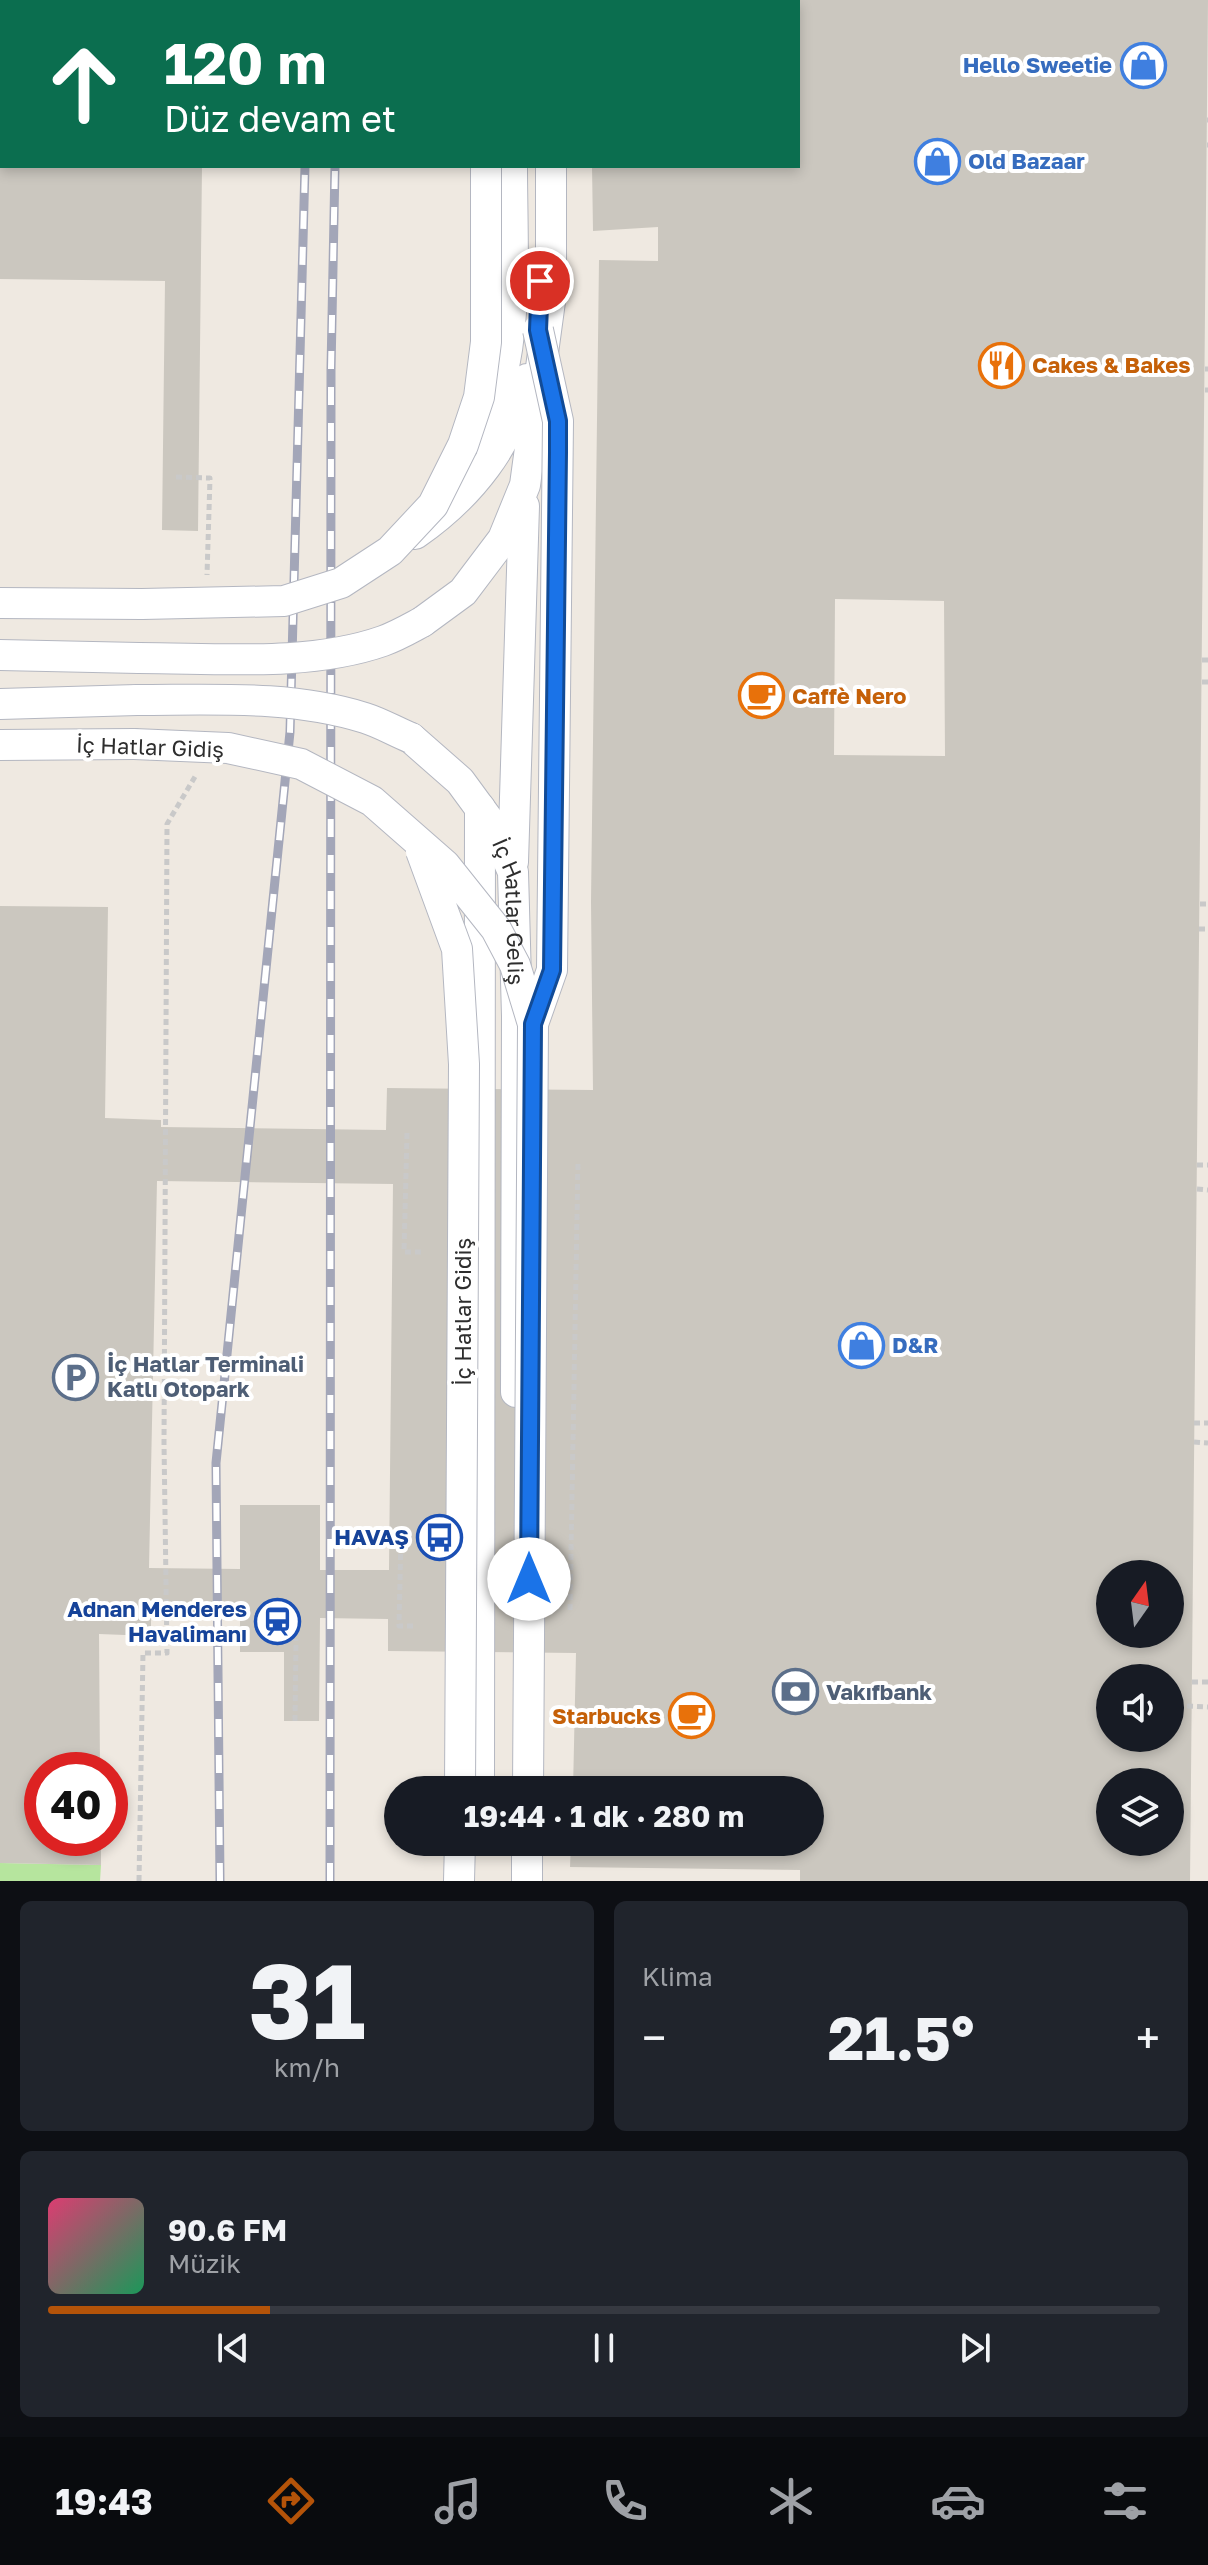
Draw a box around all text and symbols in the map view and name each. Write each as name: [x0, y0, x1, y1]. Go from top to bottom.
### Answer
text: 120 m: [164, 29, 326, 96]
icon: ahead: [32, 32, 136, 136]
shop icon: Hello Sweetie: [1119, 41, 1167, 89]
place label: Hello Sweetie: [963, 51, 1112, 78]
text: Düz devam et: [164, 97, 396, 140]
shop icon: Old Bazaar: [913, 137, 961, 185]
place label: Old Bazaar: [968, 147, 1085, 174]
pin: [506, 247, 574, 315]
icon: arrive: [518, 259, 562, 303]
restaurant icon: Cakes & Bakes: [977, 341, 1025, 389]
place label: Cakes & Bakes: [1032, 351, 1191, 378]
cafe icon: Caffè Nero: [737, 672, 785, 720]
place label: Caffè Nero: [792, 682, 906, 709]
street label: İç Hatlar Gidiş: [76, 730, 225, 763]
street label: İç Hatlar Geliş: [487, 834, 530, 986]
street label: İç Hatlar Gidiş: [449, 1238, 476, 1386]
shop icon: D&R: [837, 1321, 885, 1369]
place label: D&R: [892, 1331, 939, 1358]
place label: İç Hatlar Terminali Katlı Otopark: [107, 1350, 304, 1402]
parking icon: İç Hatlar Terminali Katlı Otopark: [52, 1353, 100, 1401]
bus stop icon: HAVAŞ: [416, 1513, 464, 1561]
place label: HAVAŞ: [334, 1523, 409, 1550]
position arrow: [487, 1537, 571, 1621]
north arrow: [1096, 1560, 1184, 1648]
map controls: [1096, 1560, 1184, 1856]
place label: Adnan Menderes Havalimanı: [67, 1595, 247, 1647]
station icon: Adnan Menderes Havalimanı: [254, 1598, 302, 1646]
button: sound: [1096, 1664, 1184, 1752]
bank icon: Vakıfbank: [771, 1668, 819, 1716]
place label: Vakıfbank: [826, 1678, 932, 1705]
cafe icon: Starbucks: [668, 1692, 716, 1740]
place label: Starbucks: [552, 1702, 661, 1729]
speed limit sign: 40: [24, 1752, 128, 1856]
button: layers: [1096, 1768, 1184, 1856]
text: 19:44 · 1 dk · 280 m: [464, 1798, 744, 1834]
text: 31: [248, 1937, 366, 2062]
text: Klima: [642, 1961, 713, 1992]
text: 21.5°: [828, 2001, 974, 2073]
text: −: [642, 2011, 666, 2064]
text: +: [1136, 2011, 1160, 2064]
text: km/h: [274, 2052, 340, 2083]
text: 90.6 FM: [168, 2212, 287, 2248]
text: Müzik: [168, 2248, 241, 2279]
icon: previous: [211, 2326, 255, 2370]
icon: pause: [582, 2326, 626, 2370]
icon: next: [953, 2326, 997, 2370]
icon: directions: [263, 2473, 319, 2529]
icon: music: [430, 2473, 486, 2529]
icon: phone: [597, 2473, 653, 2529]
icon: climate: [763, 2473, 819, 2529]
icon: car: [930, 2473, 986, 2529]
icon: filters: [1097, 2473, 1153, 2529]
text: 19:43: [55, 2480, 153, 2523]

